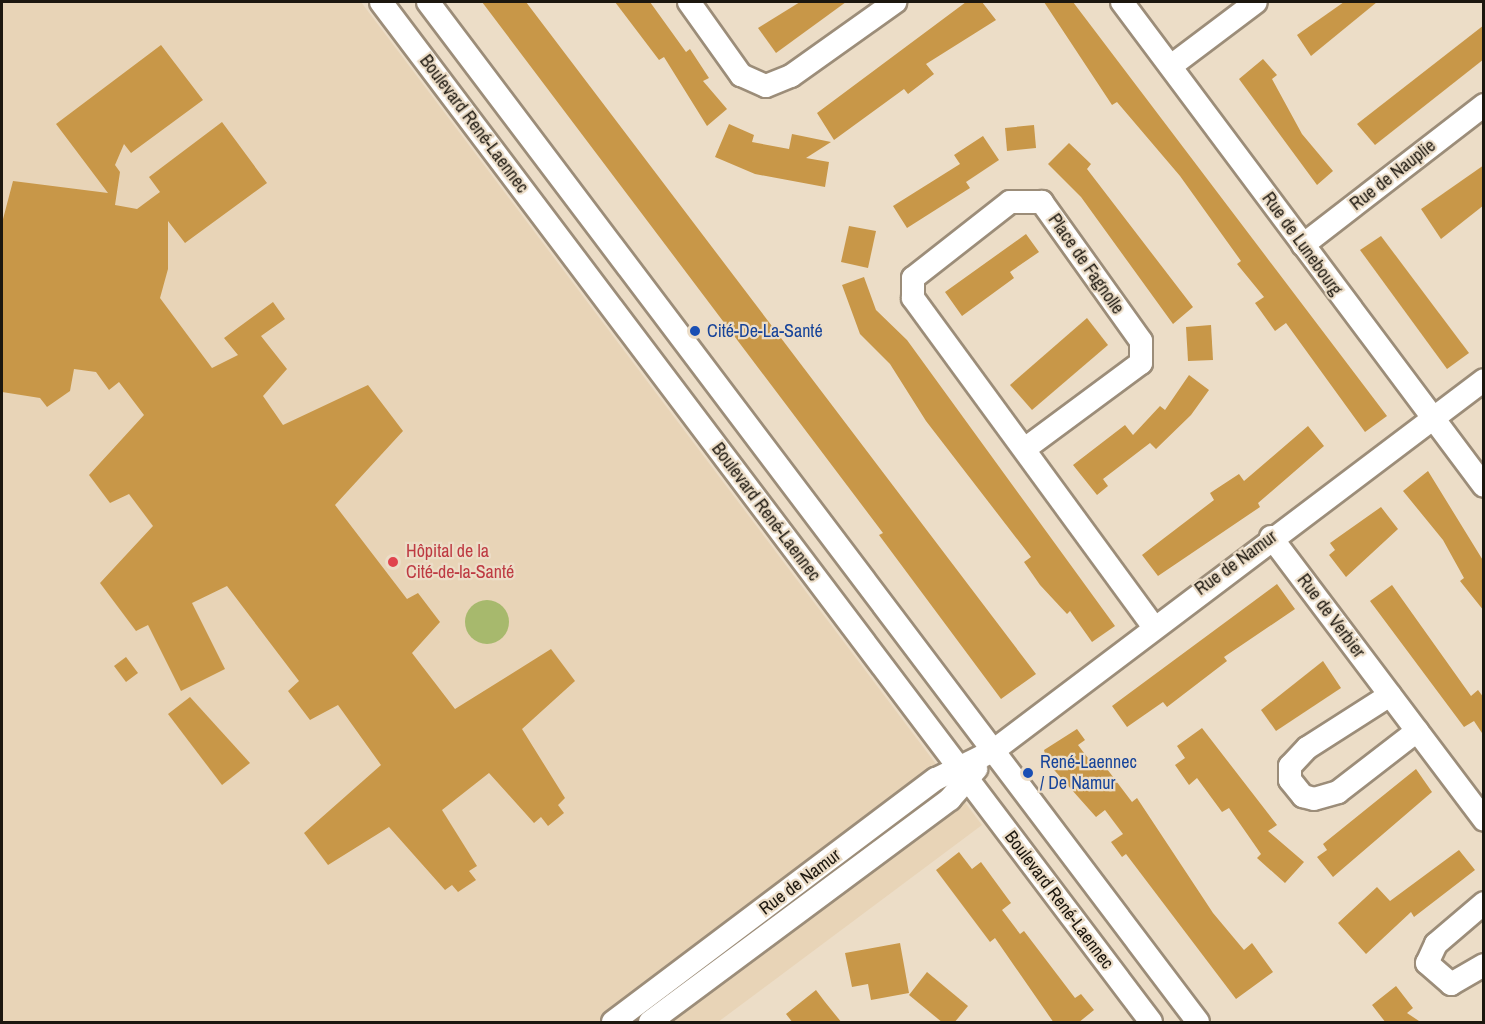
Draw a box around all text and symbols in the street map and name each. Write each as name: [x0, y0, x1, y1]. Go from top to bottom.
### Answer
street label: Boulevard René-Laennec: [415, 51, 533, 197]
street label: Rue de Nauplie: [1346, 135, 1440, 215]
street label: Rue de Lunebourg: [1257, 188, 1347, 300]
street label: Place de Fagnolle: [1043, 210, 1129, 318]
place label: Cité-De-La-Santé: [707, 320, 823, 342]
marker: Cité-De-La-Santé: [688, 324, 702, 338]
street label: Boulevard René-Laennec: [707, 439, 825, 585]
street label: Rue de Namur: [1191, 526, 1281, 600]
place label: Hôpital de la Cité-de-la-Santé: [406, 541, 514, 584]
marker: Hôpital de la Cité-de-la-Santé: [384, 553, 402, 571]
street label: Rue de Verbier: [1292, 570, 1370, 662]
place label: René-Laennec / De Namur: [1040, 752, 1137, 795]
marker: René-Laennec / De Namur: [1021, 766, 1035, 780]
street label: Boulevard René-Laennec: [1000, 827, 1118, 973]
street label: Rue de Namur: [755, 844, 845, 920]

